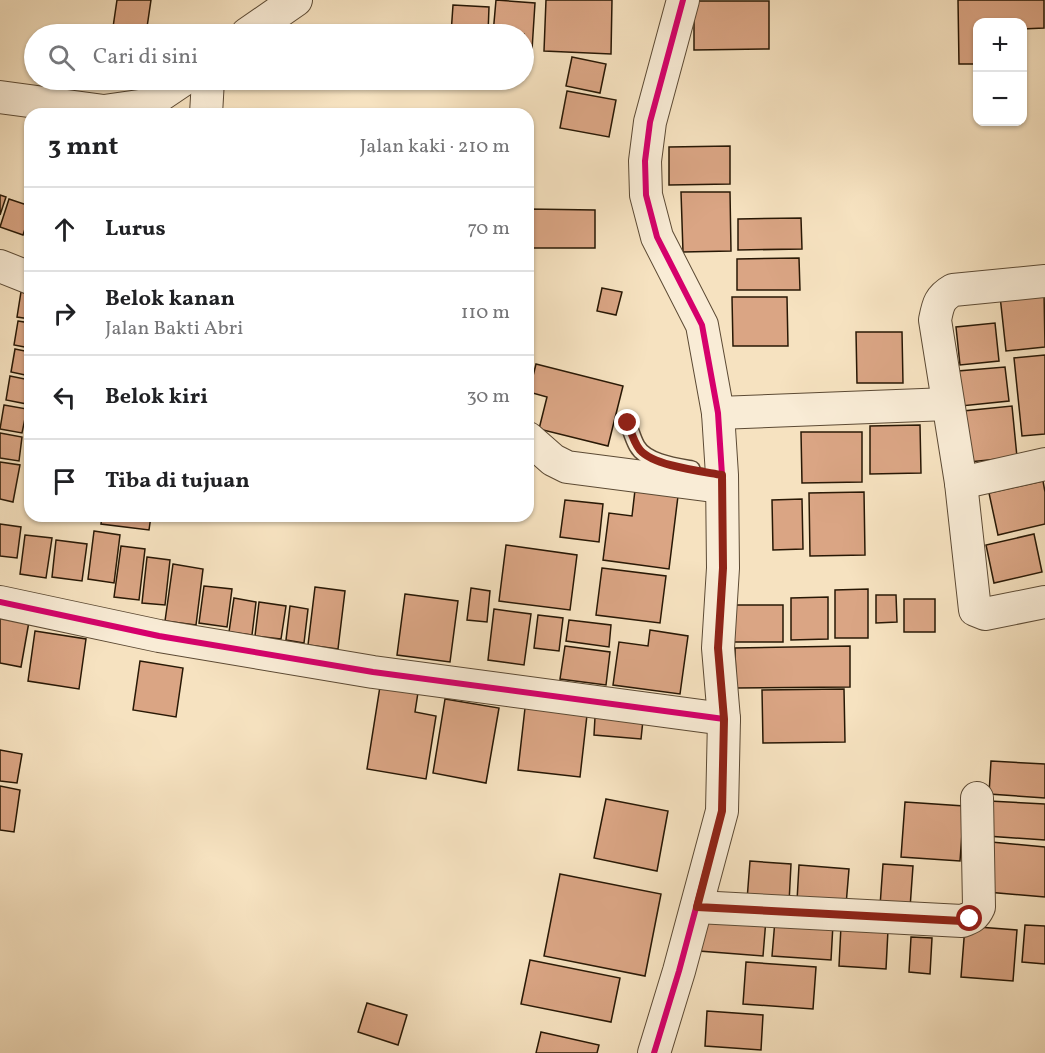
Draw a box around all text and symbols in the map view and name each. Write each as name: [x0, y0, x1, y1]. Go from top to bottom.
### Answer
map controls: [973, 18, 1027, 126]
button: +: [973, 18, 1027, 72]
search box: [24, 24, 534, 90]
icon: search: [45, 41, 78, 74]
text: Cari di sini: [93, 42, 198, 73]
button: −: [973, 72, 1027, 126]
text: 3 mnt: [48, 129, 118, 165]
text: Jalan kaki · 210 m: [360, 133, 510, 161]
icon: ahead: [48, 213, 81, 246]
text: Lurus: [105, 214, 166, 245]
text: 70 m: [467, 215, 510, 243]
text: Belok kanan: [105, 284, 235, 315]
icon: right: [48, 297, 81, 330]
text: 110 m: [461, 299, 510, 327]
text: Jalan Bakti Abri: [105, 315, 243, 343]
icon: left: [48, 381, 81, 414]
text: Belok kiri: [105, 382, 208, 413]
text: 30 m: [466, 383, 510, 411]
route end: [614, 409, 640, 435]
icon: arrive: [48, 465, 81, 498]
text: Tiba di tujuan: [105, 466, 250, 497]
route start: [956, 905, 982, 931]

